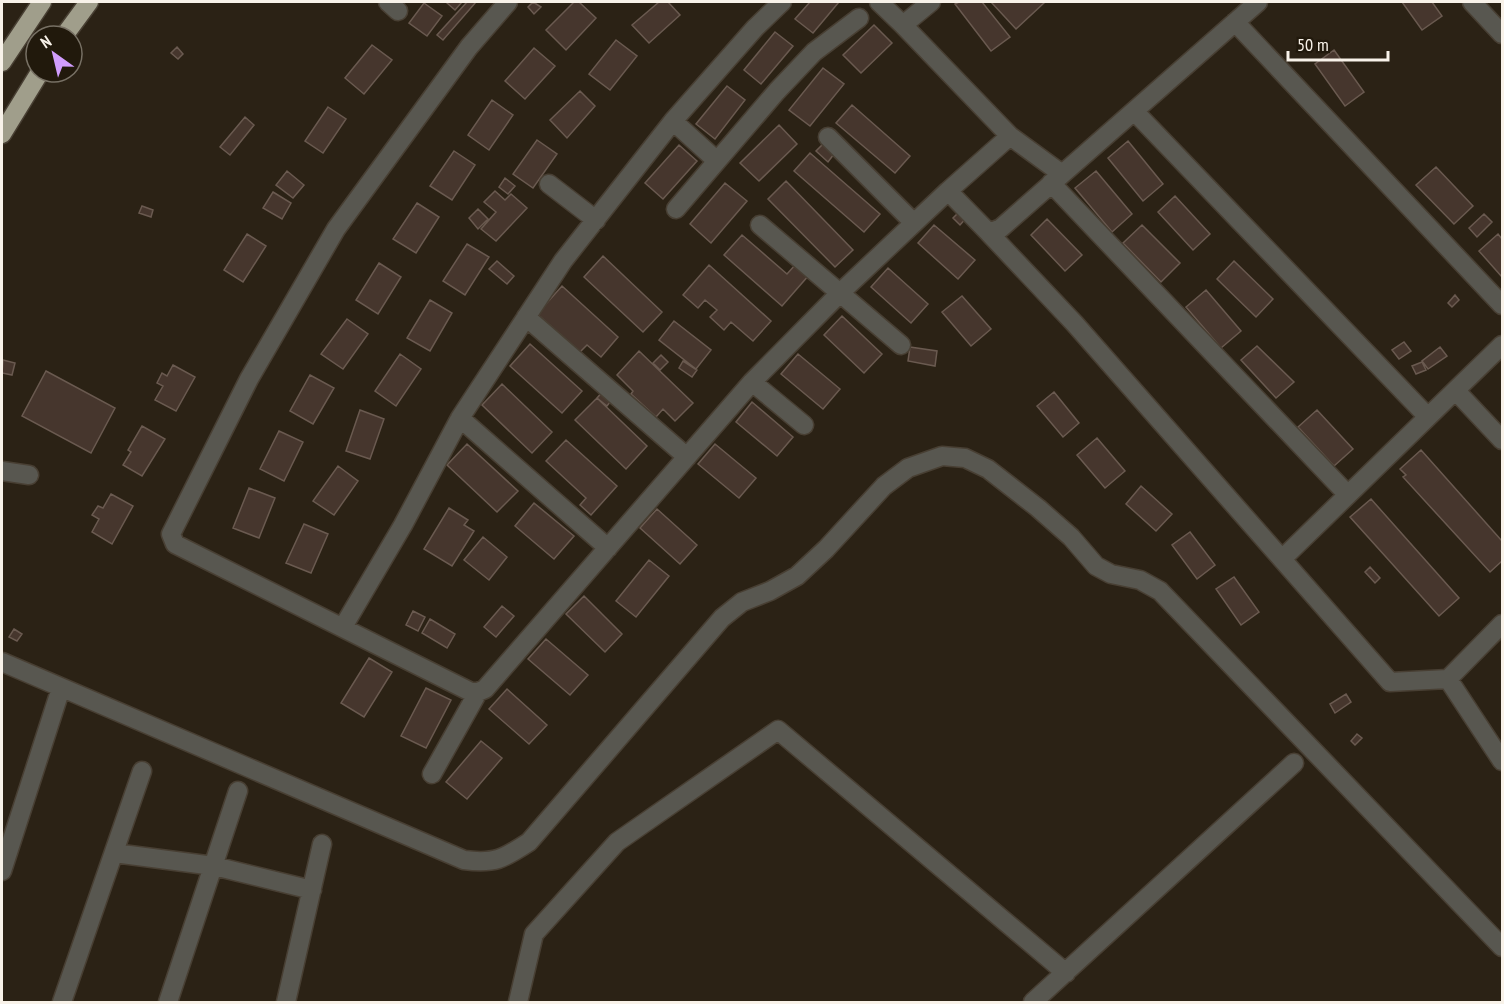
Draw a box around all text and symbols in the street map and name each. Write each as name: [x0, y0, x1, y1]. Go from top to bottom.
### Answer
north arrow: [24, 24, 84, 84]
scale bar: [1288, 24, 1388, 62]
text: N: [36, 31, 55, 52]
text: 50 m: [1297, 33, 1329, 56]

